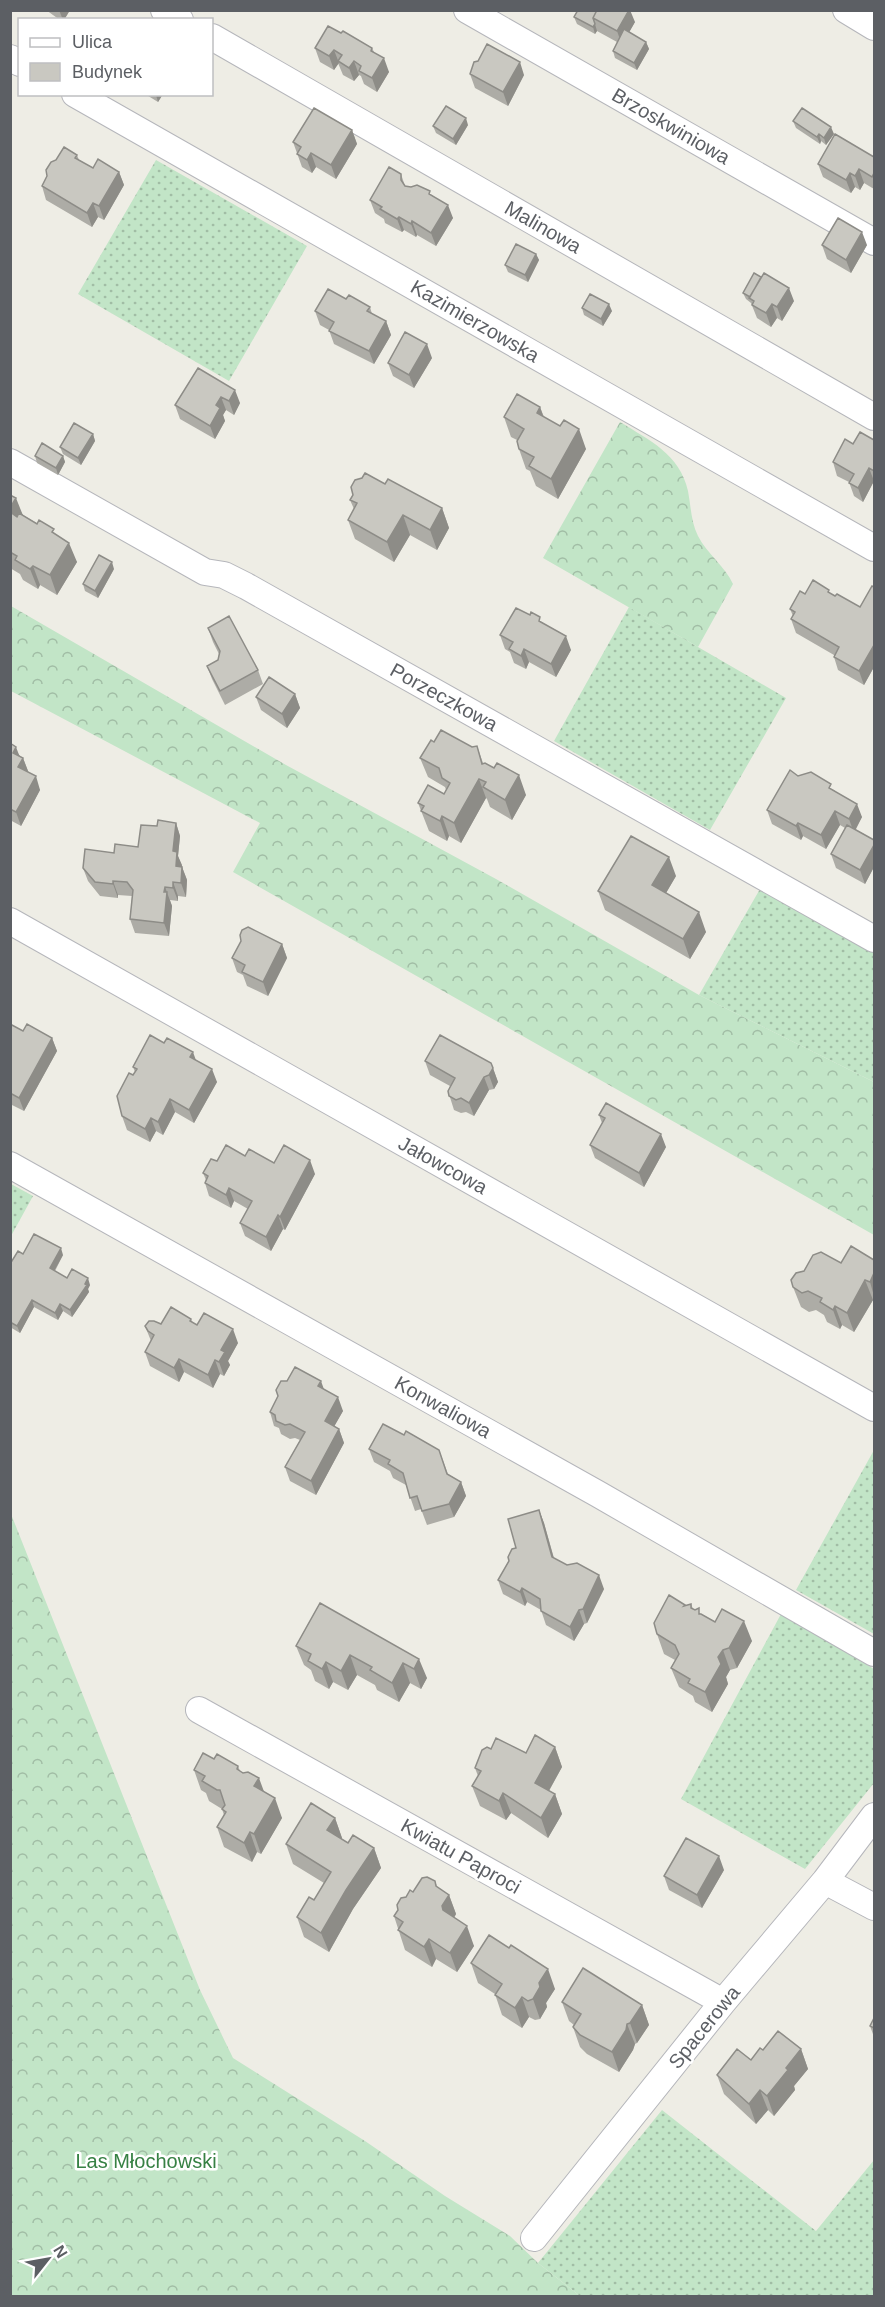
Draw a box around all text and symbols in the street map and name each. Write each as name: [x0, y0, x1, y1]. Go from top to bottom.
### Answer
legend: [18, 18, 213, 96]
text: Ulica: [72, 32, 113, 52]
text: Budynek: [72, 62, 143, 82]
street label: Brzoskwiniowa: [608, 83, 735, 169]
street label: Malinowa: [501, 196, 586, 258]
street label: Kazimierzowska: [407, 275, 544, 367]
street label: Porzeczkowa: [387, 659, 502, 736]
street label: Jałowcowa: [395, 1132, 492, 1199]
street label: Konwaliowa: [391, 1372, 496, 1443]
street label: Kwiatu Paproci: [397, 1814, 525, 1898]
street label: Spacerowa: [664, 1981, 745, 2073]
park label: Las Młochowski: [75, 2150, 217, 2172]
north arrow: [18, 2229, 78, 2289]
text: N: [50, 2242, 71, 2261]

